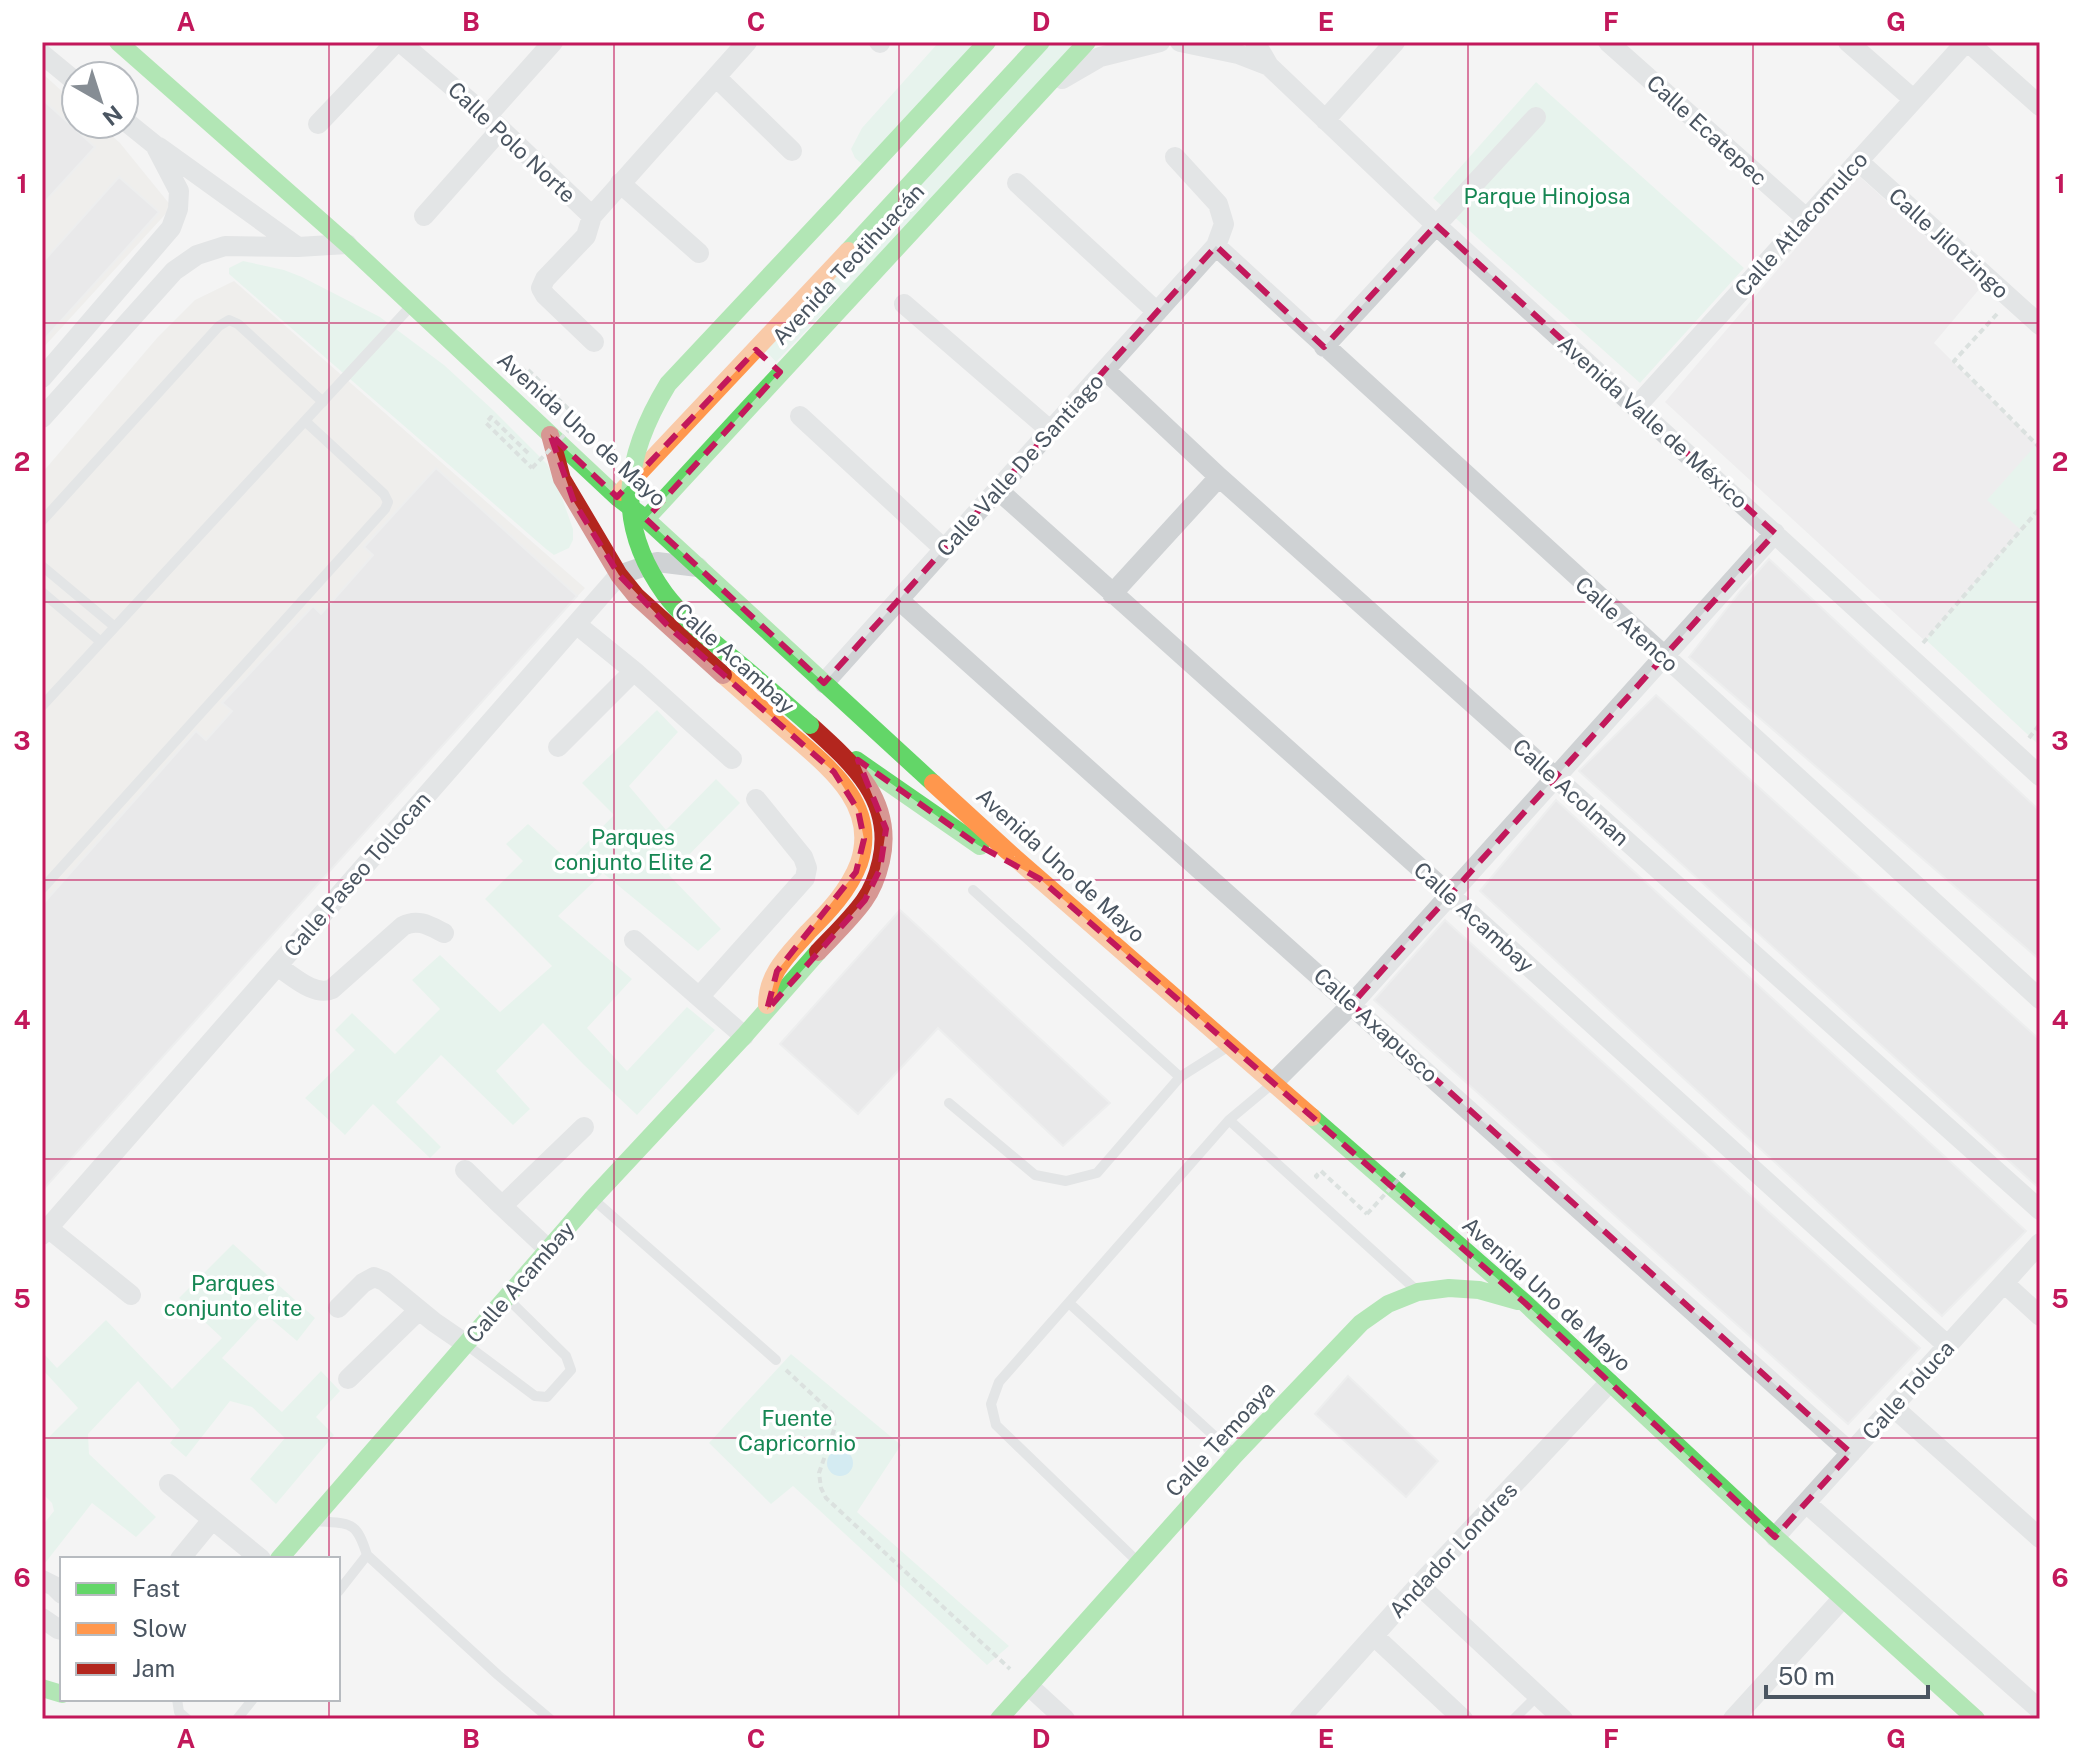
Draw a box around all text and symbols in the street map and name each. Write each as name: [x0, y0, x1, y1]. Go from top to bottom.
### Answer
text: A: [177, 6, 196, 37]
text: B: [462, 6, 480, 37]
text: C: [747, 6, 765, 37]
text: D: [1032, 6, 1050, 37]
text: E: [1318, 6, 1334, 37]
text: F: [1603, 6, 1619, 37]
text: G: [1886, 6, 1906, 37]
north arrow: [60, 60, 140, 140]
street label: Calle Ecatepec: [1642, 69, 1772, 191]
street label: Calle Polo Norte: [443, 76, 581, 208]
text: N: [98, 100, 127, 131]
street label: Calle Atlacomulco: [1729, 146, 1873, 302]
text: 1: [16, 168, 28, 199]
text: 1: [2054, 168, 2066, 199]
street label: Avenida Teotihuacán: [767, 178, 929, 350]
street label: Calle Jilotzingo: [1884, 182, 2014, 304]
park label: Parque Hinojosa: [1464, 183, 1630, 209]
street label: Avenida Valle de México: [1553, 330, 1753, 514]
street label: Avenida Uno de Mayo: [492, 346, 672, 512]
street label: Calle Valle De Santiago: [931, 368, 1109, 562]
text: 2: [14, 446, 30, 477]
text: 2: [2052, 446, 2068, 477]
street label: Calle Atenco: [1570, 571, 1684, 677]
street label: Calle Acambay: [670, 597, 800, 719]
text: 3: [13, 725, 31, 756]
text: 3: [2051, 725, 2069, 756]
street label: Calle Acolman: [1508, 733, 1634, 851]
street label: Avenida Uno de Mayo: [971, 782, 1151, 948]
street label: Calle Paseo Tollocan: [278, 786, 436, 962]
park label: Parques conjunto Elite 2: [554, 824, 712, 875]
street label: Calle Acambay: [1409, 856, 1539, 978]
street label: Calle Axapusco: [1309, 962, 1443, 1088]
text: 4: [13, 1004, 31, 1035]
text: 4: [2051, 1004, 2069, 1035]
street label: Avenida Uno de Mayo: [1457, 1211, 1637, 1377]
street label: Calle Acambay: [460, 1216, 580, 1348]
park label: Parques conjunto elite: [164, 1270, 302, 1321]
text: 5: [13, 1283, 31, 1314]
text: 5: [2051, 1283, 2069, 1314]
street label: Calle Toluca: [1857, 1335, 1959, 1445]
street label: Calle Temoaya: [1160, 1376, 1280, 1502]
park label: Fuente Capricornio: [738, 1405, 856, 1456]
street label: Andador Londres: [1384, 1477, 1522, 1623]
legend: [60, 1557, 340, 1701]
text: 6: [13, 1562, 31, 1593]
text: 6: [2051, 1562, 2069, 1593]
text: Fast: [132, 1574, 180, 1602]
text: Slow: [132, 1614, 187, 1642]
scale bar: [1766, 1649, 1928, 1699]
text: Jam: [132, 1654, 175, 1682]
text: 50 m: [1778, 1662, 1835, 1690]
text: A: [177, 1723, 196, 1754]
text: B: [462, 1723, 480, 1754]
text: C: [747, 1723, 765, 1754]
text: D: [1032, 1723, 1050, 1754]
text: E: [1318, 1723, 1334, 1754]
text: F: [1603, 1723, 1619, 1754]
text: G: [1886, 1723, 1906, 1754]

